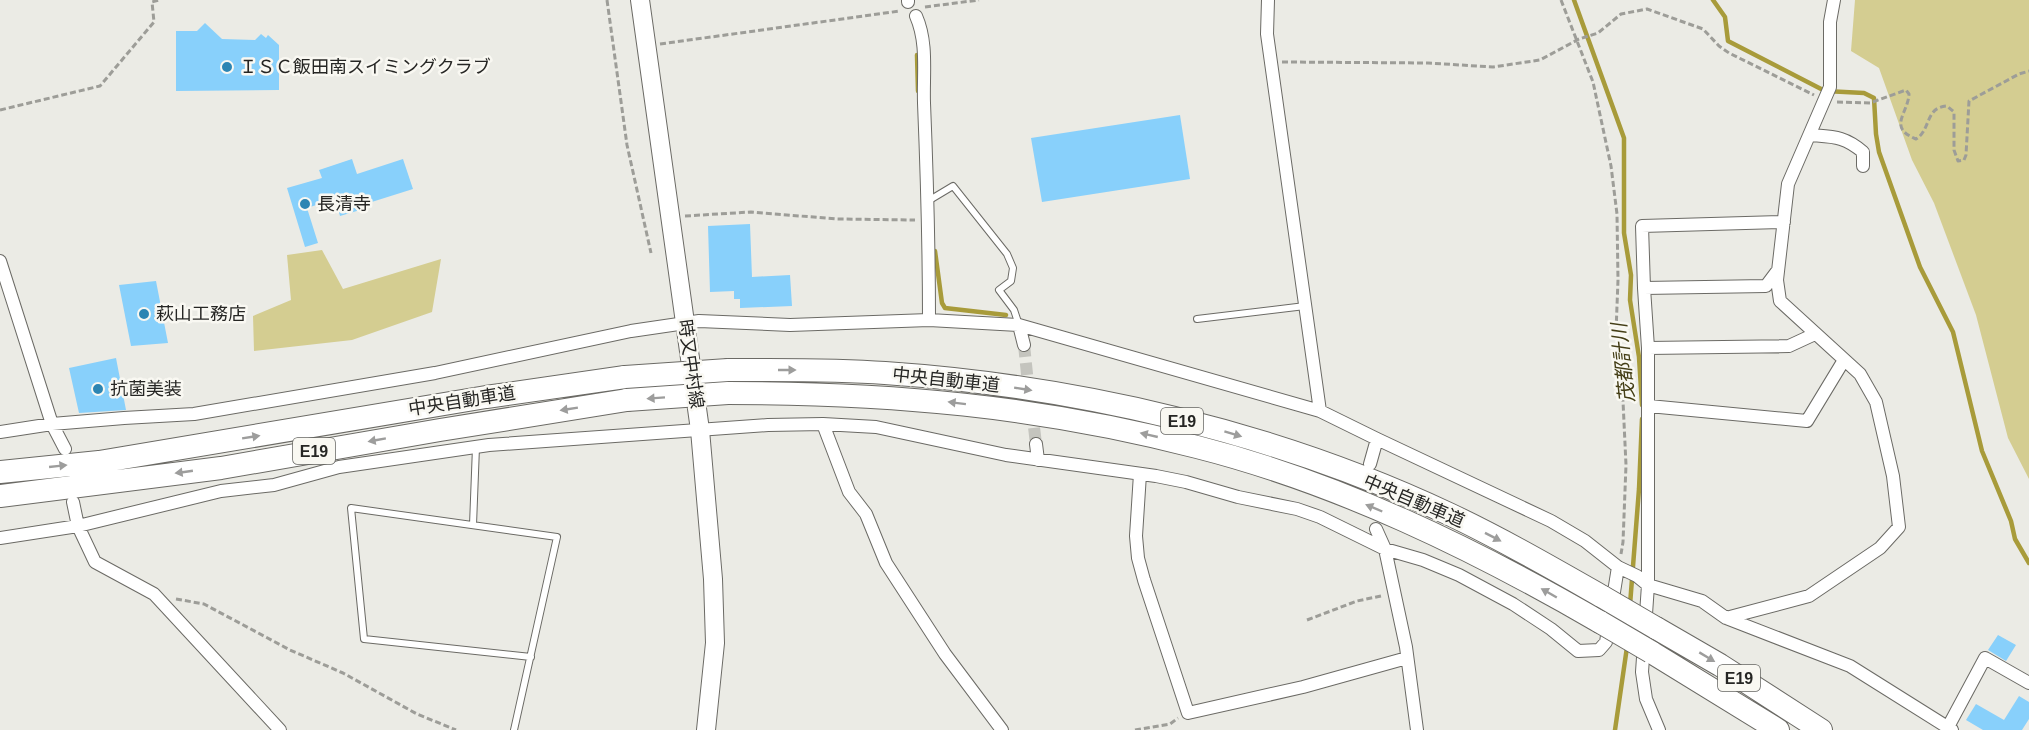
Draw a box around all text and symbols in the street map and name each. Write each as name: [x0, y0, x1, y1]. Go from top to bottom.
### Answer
place label: ＩＳＣ飯田南スイミングクラブ: [239, 57, 491, 77]
marker: ＩＳＣ飯田南スイミングクラブ: [220, 60, 234, 74]
place label: 長清寺: [317, 194, 371, 214]
marker: 長清寺: [298, 197, 312, 211]
place label: 萩山工務店: [156, 304, 246, 324]
marker: 萩山工務店: [137, 307, 151, 321]
street label: 時又中村線: [675, 318, 707, 410]
water label: 茂都計川: [1608, 320, 1638, 404]
street label: 中央自動車道: [891, 364, 1001, 396]
one-way arrow: [777, 365, 796, 375]
place label: 抗菌美装: [110, 379, 182, 399]
marker: 抗菌美装: [91, 382, 105, 396]
street label: 中央自動車道: [407, 383, 517, 419]
one-way arrow: [1013, 384, 1032, 393]
one-way arrow: [647, 393, 666, 403]
one-way arrow: [947, 398, 966, 407]
one-way arrow: [559, 405, 578, 414]
road number: E19: [1161, 408, 1203, 434]
one-way arrow: [1140, 430, 1158, 440]
one-way arrow: [1225, 430, 1243, 439]
one-way arrow: [242, 432, 261, 441]
one-way arrow: [367, 436, 386, 445]
road number: E19: [293, 438, 335, 464]
one-way arrow: [49, 461, 68, 471]
one-way arrow: [175, 468, 194, 477]
street label: 中央自動車道: [1360, 471, 1468, 531]
one-way arrow: [1365, 503, 1383, 512]
one-way arrow: [1484, 532, 1501, 541]
one-way arrow: [1541, 588, 1558, 598]
one-way arrow: [1699, 652, 1715, 663]
road number: E19: [1718, 665, 1760, 691]

